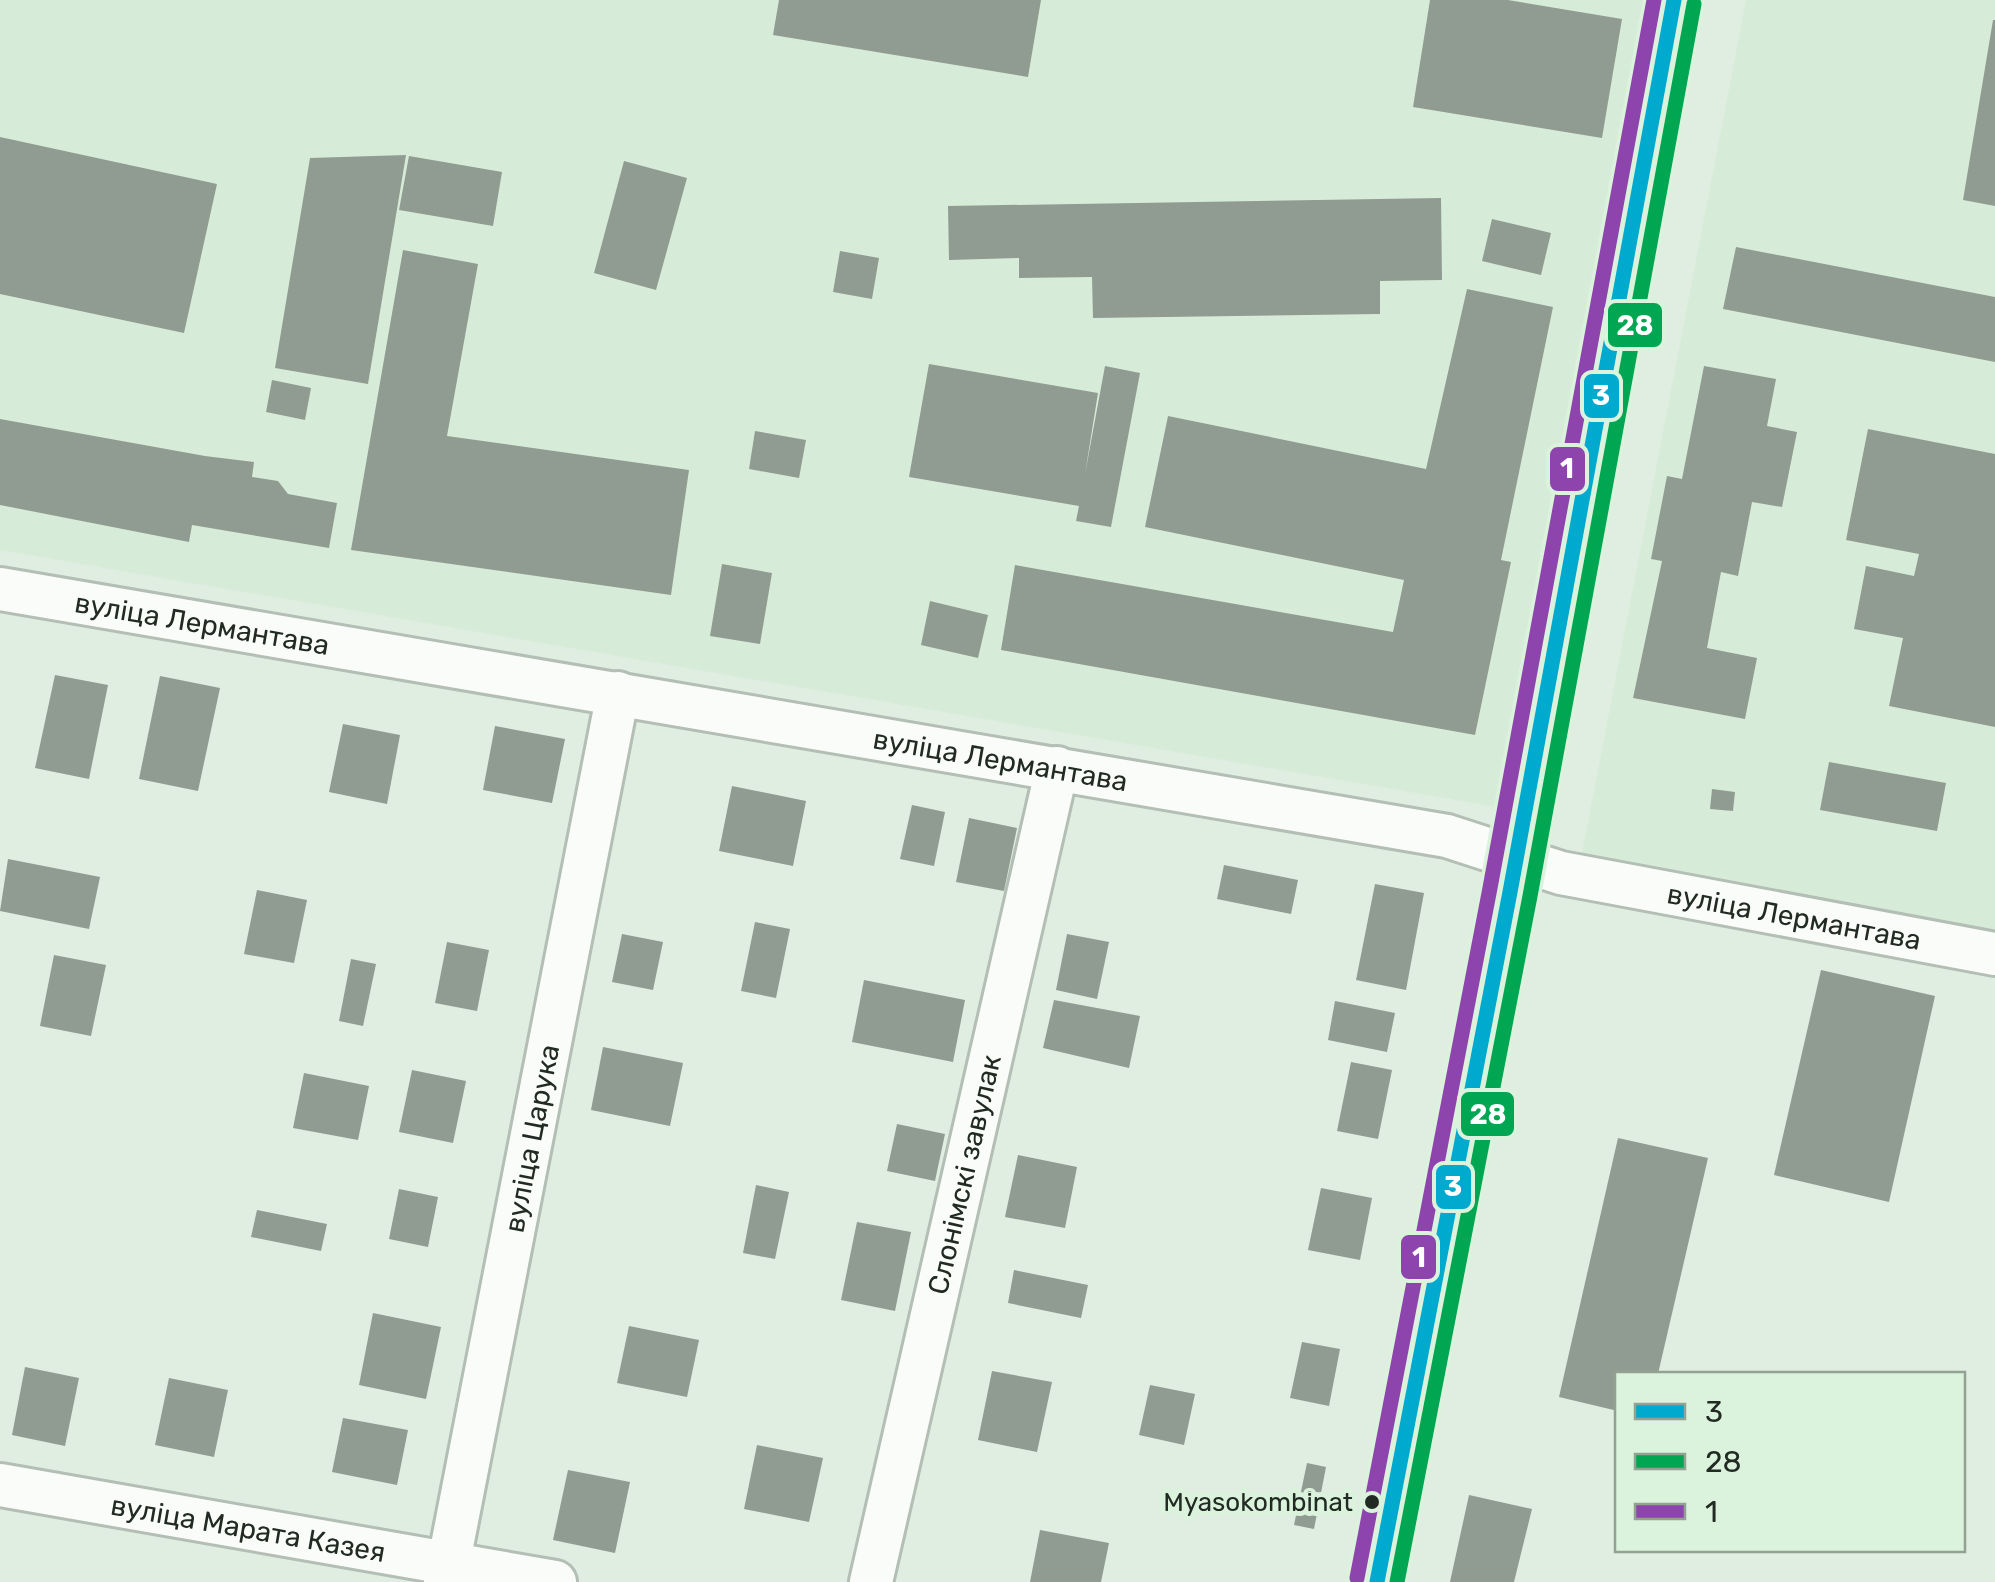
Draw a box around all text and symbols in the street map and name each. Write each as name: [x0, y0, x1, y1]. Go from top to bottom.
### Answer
line badge: 28: [1606, 301, 1664, 349]
text: 28: [1616, 309, 1654, 342]
line badge: 3: [1582, 372, 1621, 420]
text: 3: [1592, 379, 1610, 412]
line badge: 1: [1548, 445, 1587, 493]
text: 1: [1560, 452, 1574, 485]
street label: вуліца Лермантава: [72, 586, 332, 661]
street label: вуліца Лермантава: [871, 722, 1130, 798]
street label: вуліца Лермантава: [1665, 877, 1924, 956]
street label: вуліца Царука: [497, 1041, 566, 1235]
street label: Слонімскі завулак: [921, 1051, 1007, 1298]
line badge: 28: [1459, 1090, 1516, 1138]
text: 28: [1469, 1098, 1507, 1131]
line badge: 3: [1434, 1163, 1473, 1211]
text: 3: [1444, 1170, 1462, 1203]
line badge: 1: [1399, 1233, 1438, 1281]
text: 1: [1412, 1241, 1426, 1274]
legend: [1615, 1372, 1965, 1552]
text: 3: [1705, 1394, 1723, 1430]
text: 28: [1705, 1444, 1742, 1480]
place label: Myasokombinat: [1163, 1487, 1353, 1518]
street label: вуліца Марата Казея: [108, 1488, 388, 1569]
marker: Myasokombinat: [1362, 1492, 1382, 1512]
text: 1: [1705, 1494, 1718, 1530]

